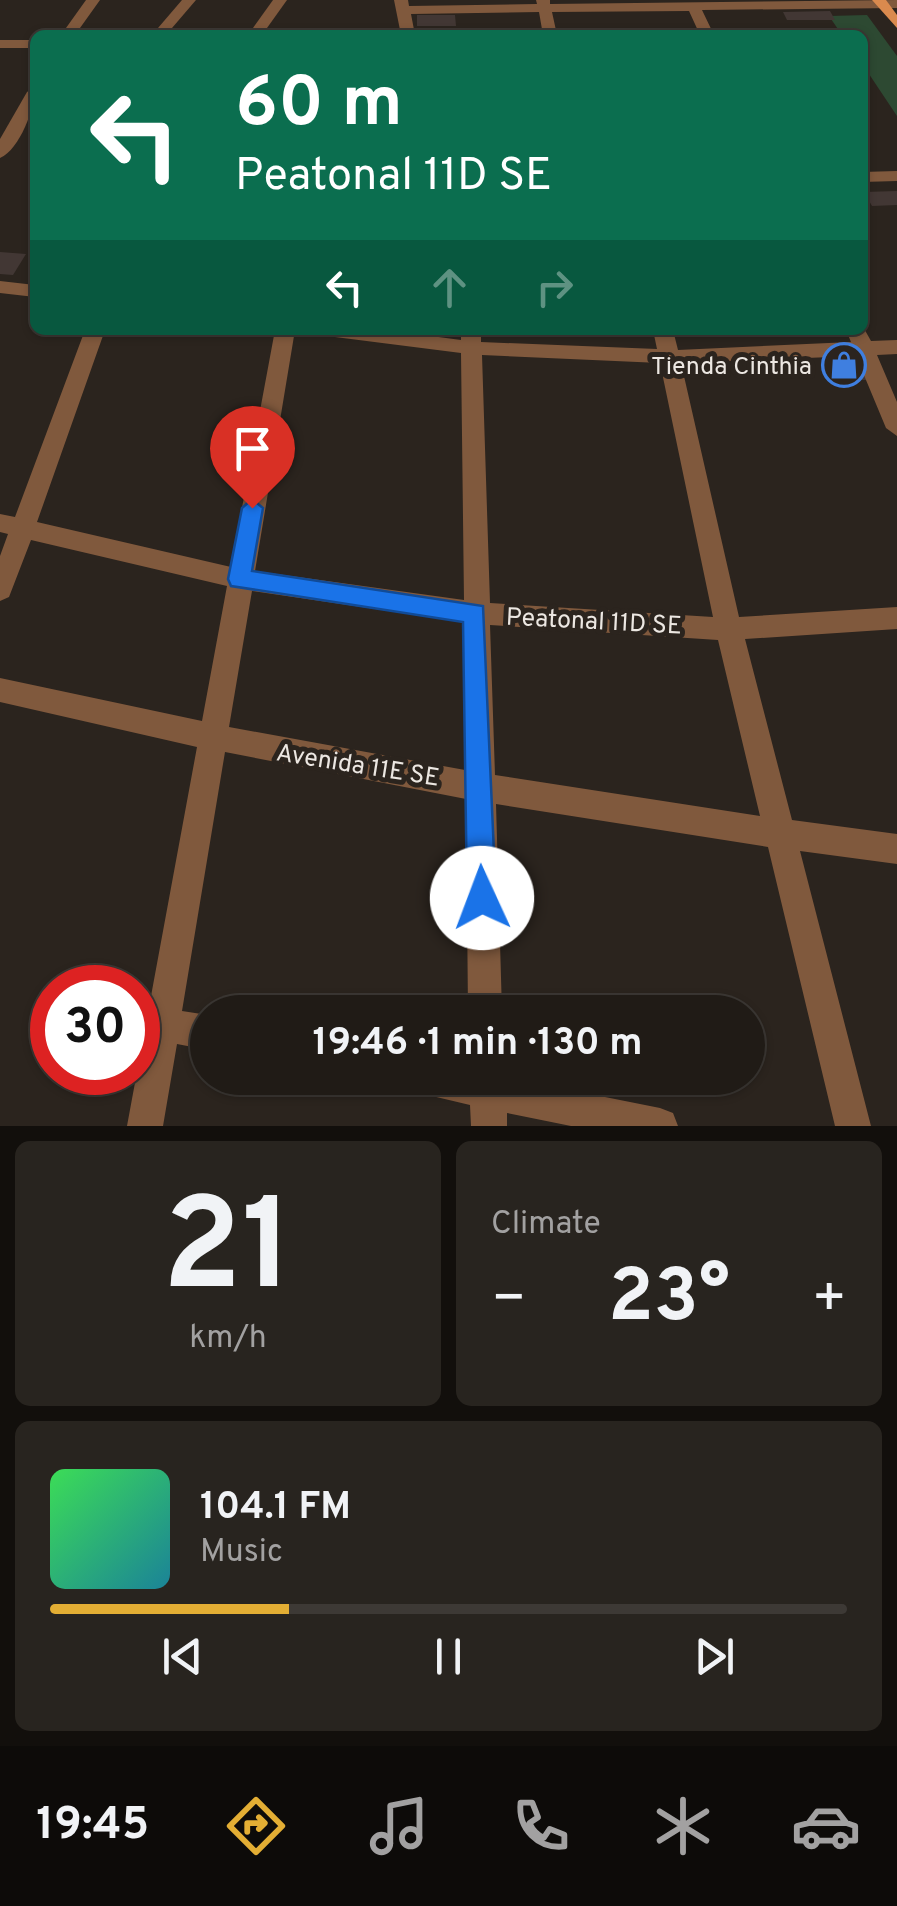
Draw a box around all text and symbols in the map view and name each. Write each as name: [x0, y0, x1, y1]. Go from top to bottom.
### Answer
text: 60 m: [235, 62, 403, 151]
icon: left: [70, 70, 200, 200]
text: Peatonal 11D SE: [235, 149, 552, 206]
icon: left: [317, 260, 372, 315]
icon: ahead: [422, 260, 477, 315]
icon: right: [527, 260, 582, 315]
shop icon: Tienda Cinthia: [821, 342, 867, 388]
place label: Tienda Cinthia: [651, 352, 812, 384]
pin: [210, 406, 295, 509]
icon: arrive: [225, 421, 280, 476]
street label: Peatonal 11D SE: [505, 602, 683, 644]
street label: Avenida 11E SE: [274, 738, 441, 796]
position arrow: [430, 846, 534, 950]
speed limit sign: 30: [30, 965, 160, 1095]
text: 19:46 · 1 min · 130 m: [313, 1020, 642, 1069]
text: 21: [162, 1171, 294, 1336]
text: Climate: [491, 1205, 601, 1245]
text: 23°: [608, 1253, 730, 1348]
text: −: [491, 1266, 526, 1336]
text: +: [812, 1266, 847, 1336]
text: km/h: [189, 1319, 267, 1359]
text: 104.1 FM: [200, 1484, 351, 1533]
text: Music: [200, 1533, 283, 1573]
icon: previous: [155, 1629, 210, 1684]
icon: pause: [421, 1629, 476, 1684]
icon: next: [687, 1629, 742, 1684]
icon: directions: [221, 1791, 291, 1861]
icon: music: [364, 1791, 434, 1861]
icon: phone: [506, 1791, 576, 1861]
icon: climate: [648, 1791, 718, 1861]
icon: car: [791, 1791, 861, 1861]
text: 19:45: [36, 1798, 149, 1855]

